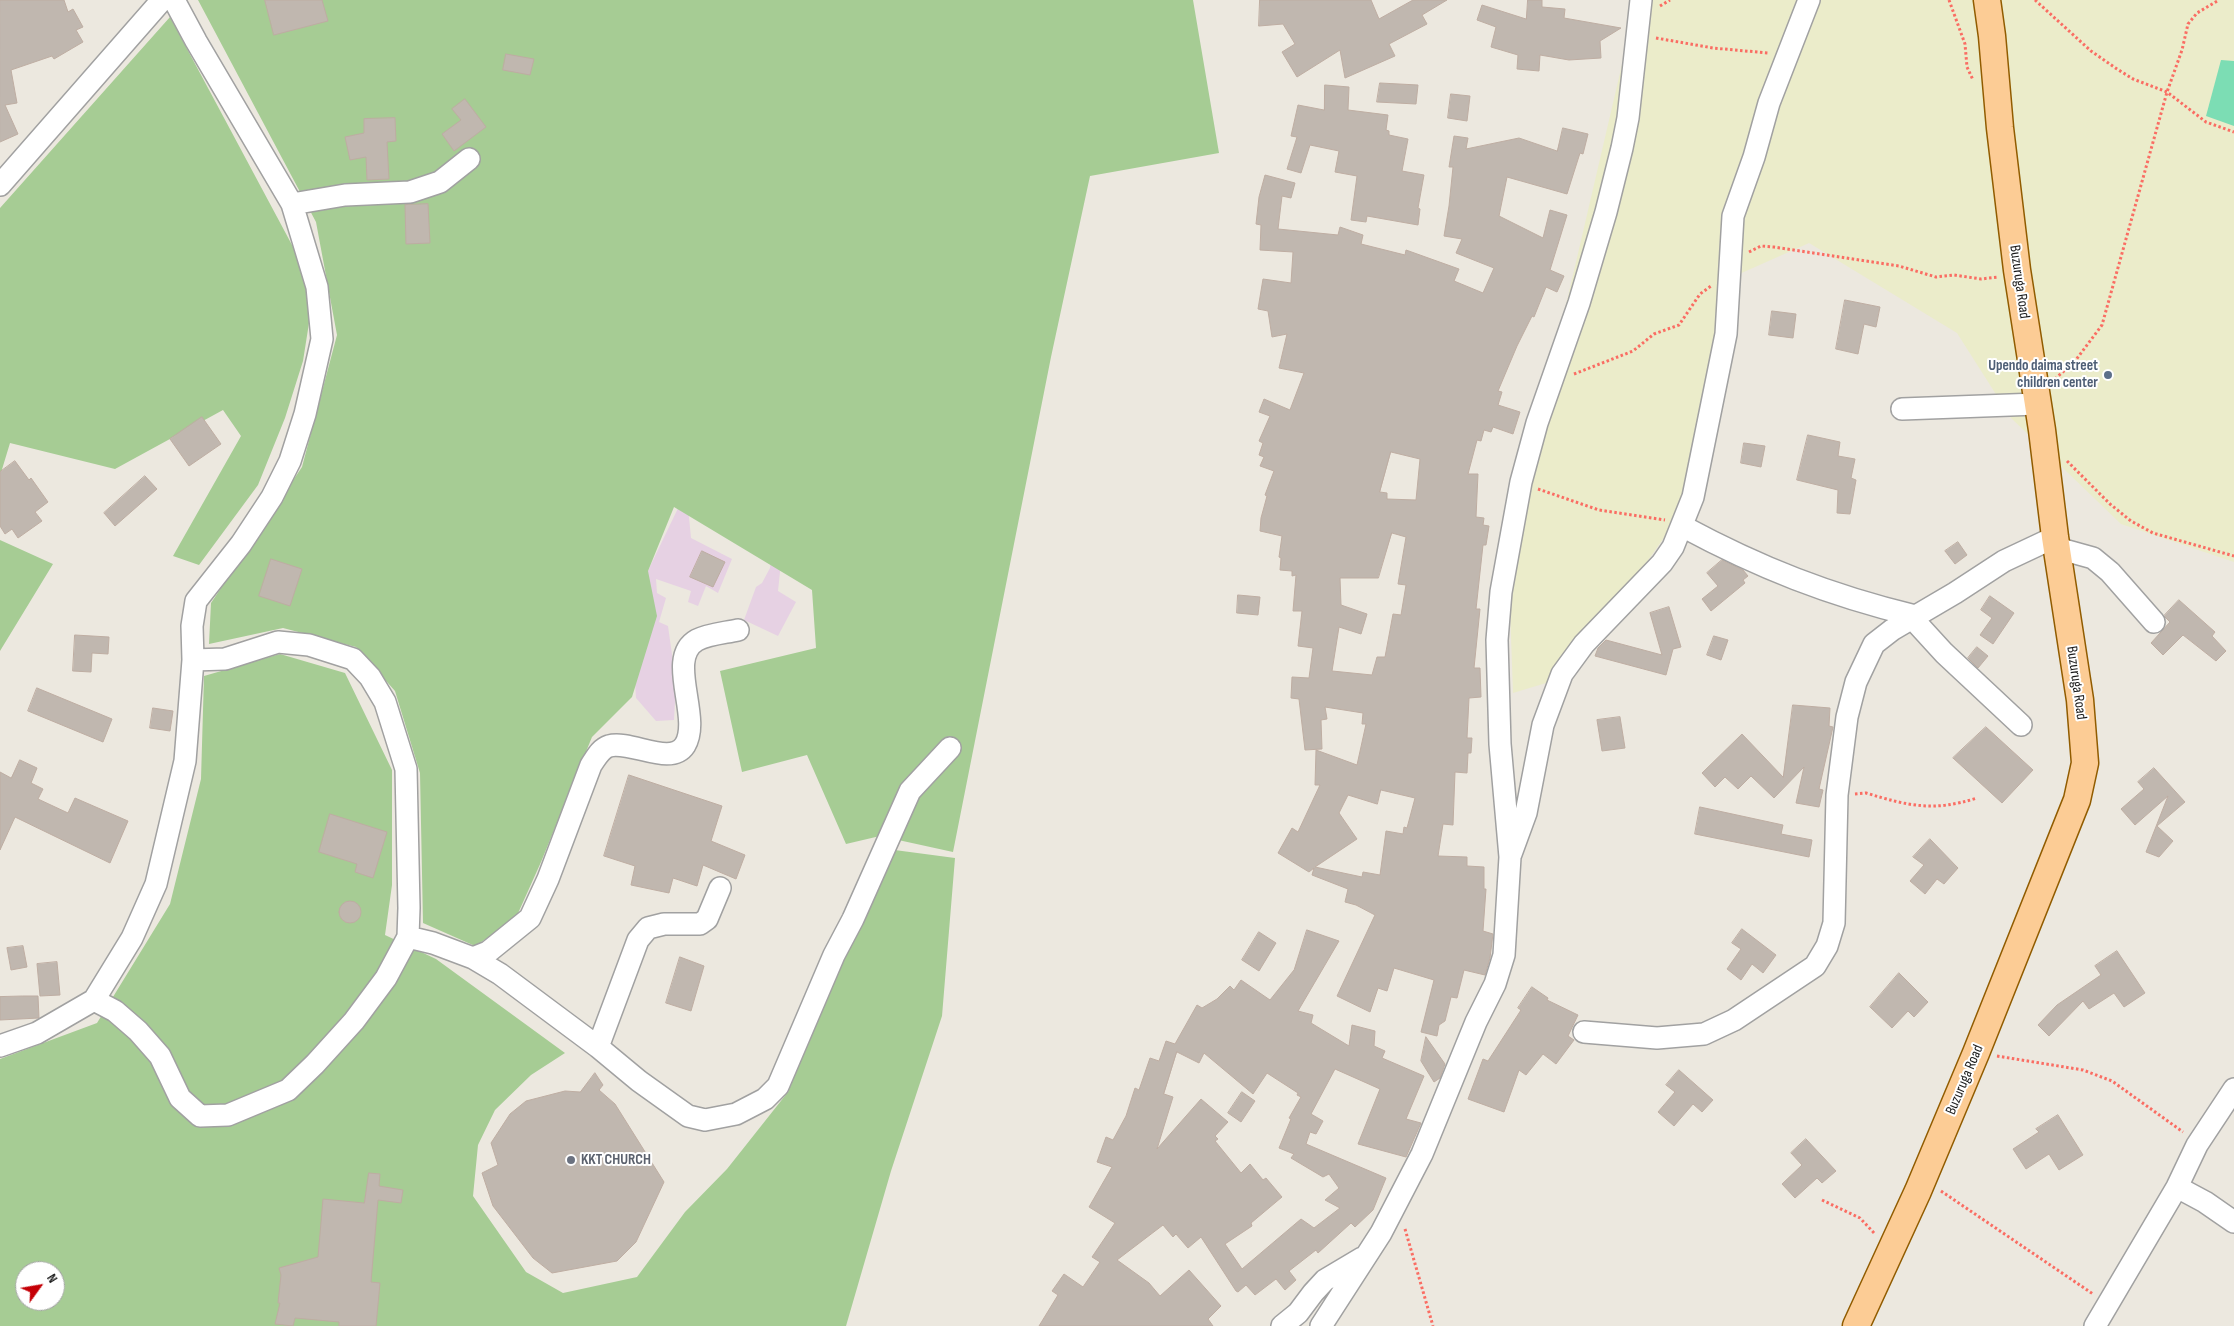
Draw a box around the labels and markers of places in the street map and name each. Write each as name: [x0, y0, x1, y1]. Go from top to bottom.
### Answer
place label: Upendo daima street children center: [1988, 357, 2098, 392]
marker: Upendo daima street children center: [2102, 369, 2114, 381]
place label: KKT CHURCH: [581, 1151, 651, 1169]
marker: KKT CHURCH: [565, 1154, 577, 1166]

